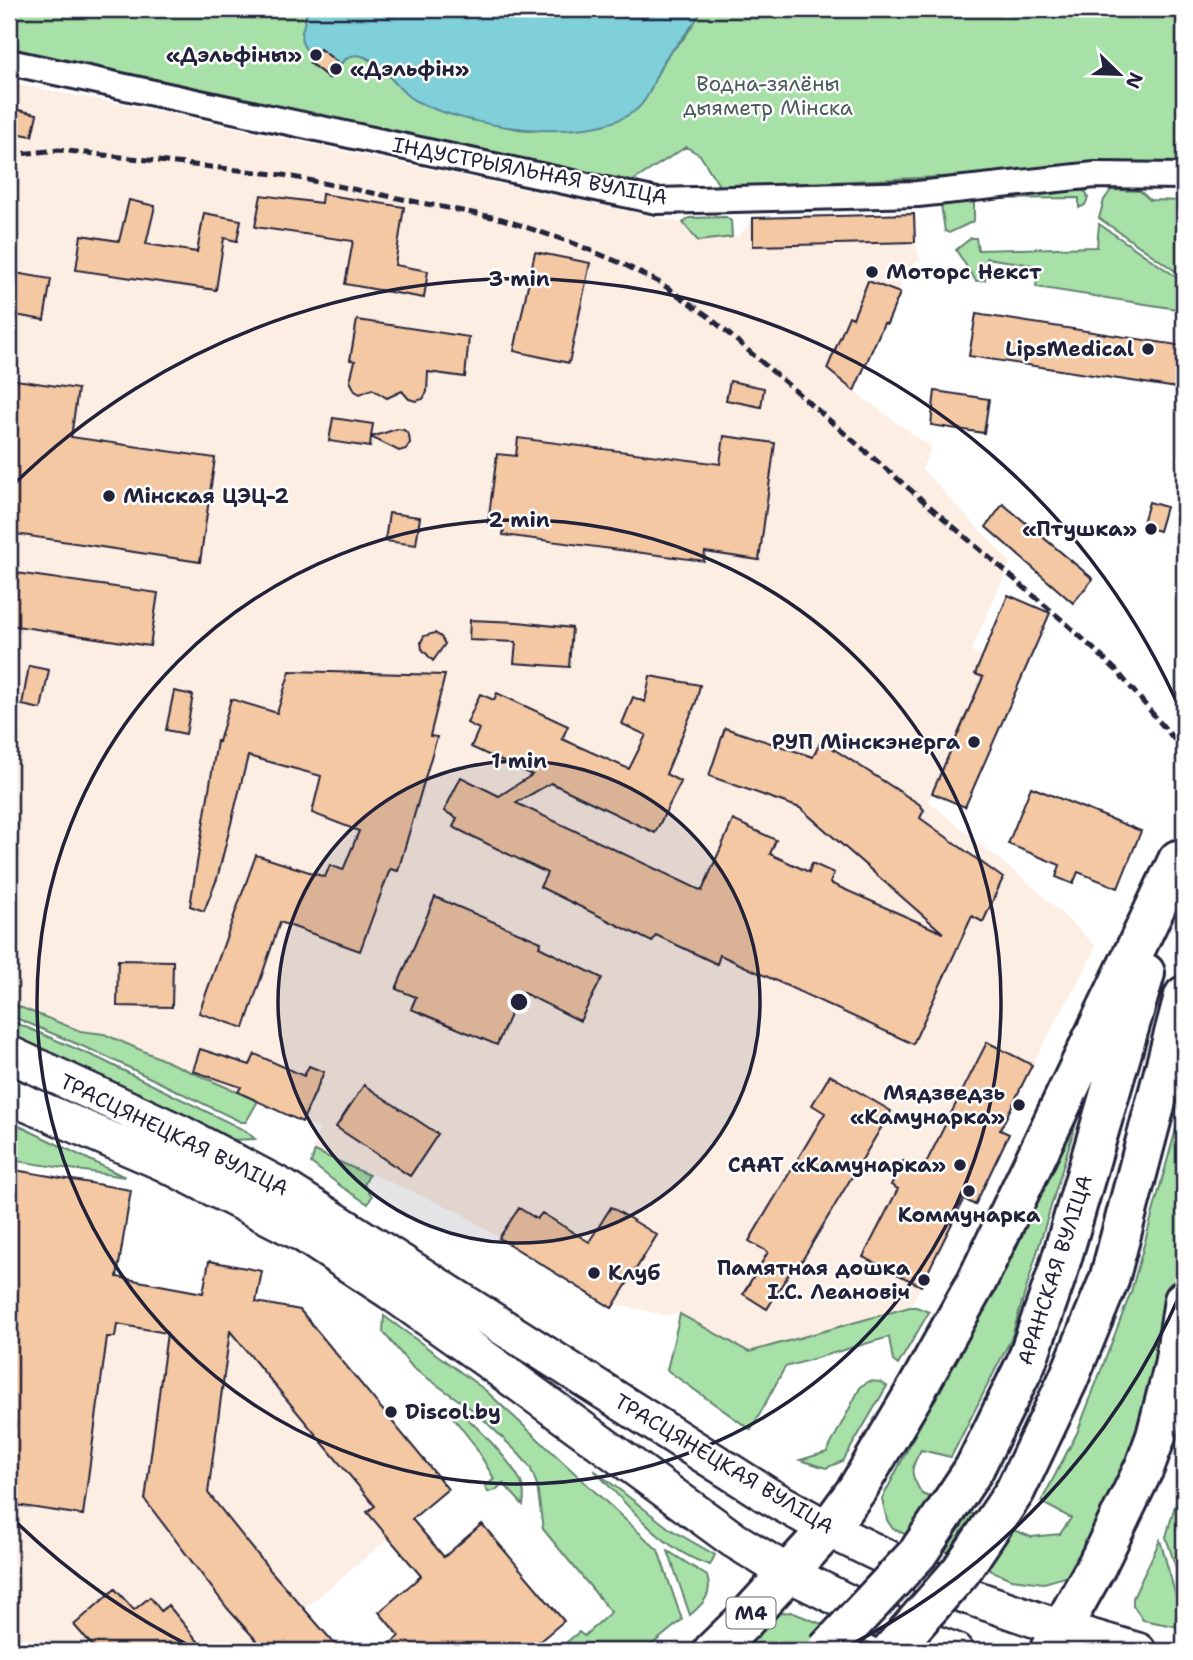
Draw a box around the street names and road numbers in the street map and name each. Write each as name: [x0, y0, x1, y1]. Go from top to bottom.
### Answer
street label: ІНДУСТРЫЯЛЬНАЯ ВУЛІЦА: [390, 131, 670, 211]
street label: ТРАСЦЯНЕЦКАЯ ВУЛІЦА: [55, 1067, 293, 1203]
street label: АРАНСКАЯ ВУЛІЦА: [1011, 1171, 1099, 1369]
street label: ТРАСЦЯНЕЦКАЯ ВУЛІЦА: [609, 1387, 839, 1541]
road number: М4: [726, 1597, 776, 1628]

